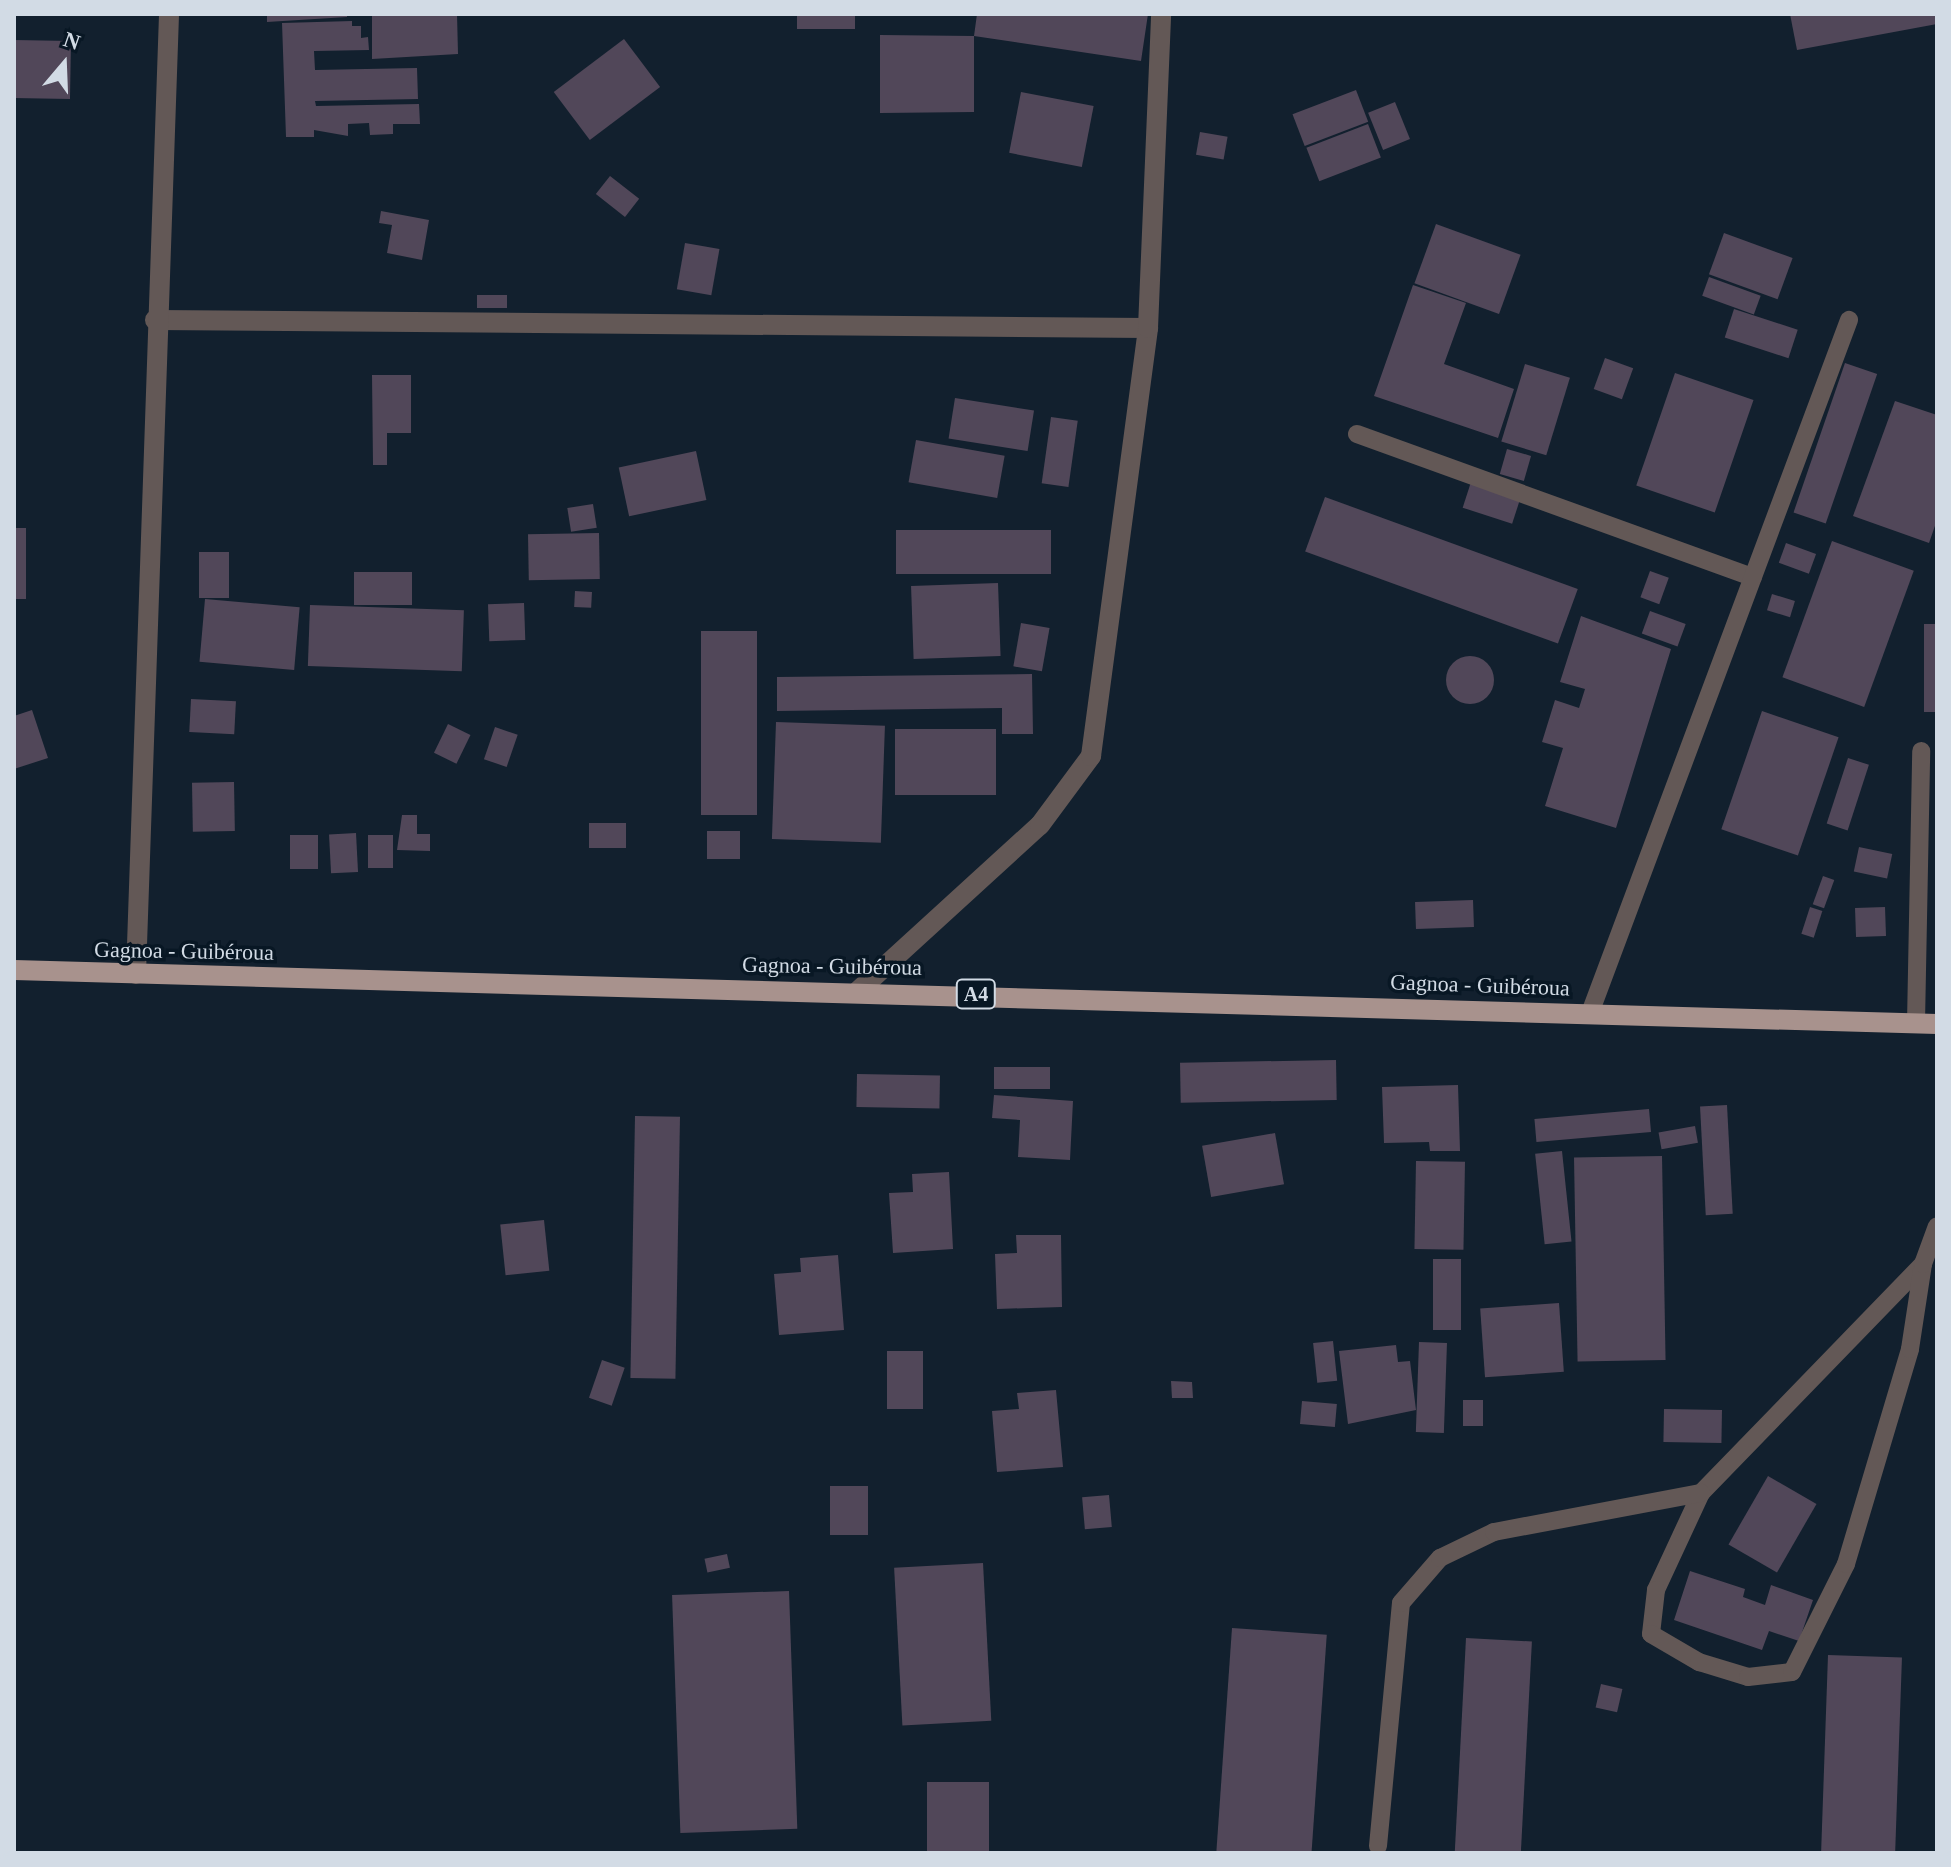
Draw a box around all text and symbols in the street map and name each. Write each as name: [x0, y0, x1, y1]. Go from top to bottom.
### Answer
north arrow: [24, 24, 104, 104]
text: N: [60, 26, 84, 55]
street label: Gagnoa - Guibéroua: [94, 936, 274, 966]
street label: Gagnoa - Guibéroua: [742, 951, 922, 981]
street label: Gagnoa - Guibéroua: [1390, 969, 1570, 1001]
road number: A4: [954, 978, 998, 1010]

